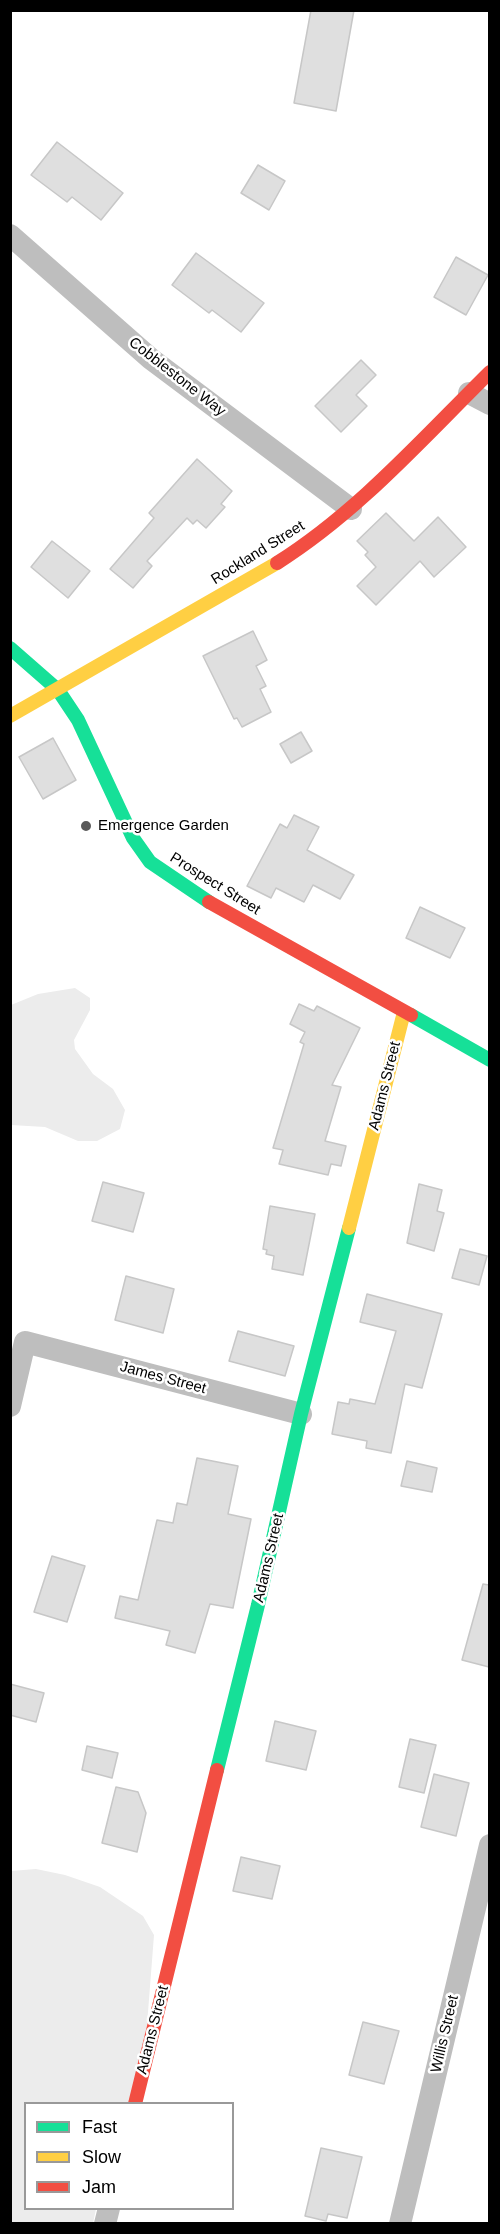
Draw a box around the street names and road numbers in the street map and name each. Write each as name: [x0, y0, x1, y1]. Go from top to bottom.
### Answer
street label: Cobblestone Way: [125, 334, 229, 420]
street label: Rockland Street: [208, 517, 308, 589]
street label: Prospect Street: [166, 849, 264, 919]
street label: Adams Street: [365, 1040, 405, 1132]
street label: James Street: [118, 1358, 208, 1398]
street label: Adams Street: [250, 1512, 288, 1604]
street label: Adams Street: [133, 1984, 173, 2076]
street label: Willis Street: [427, 1993, 463, 2075]

